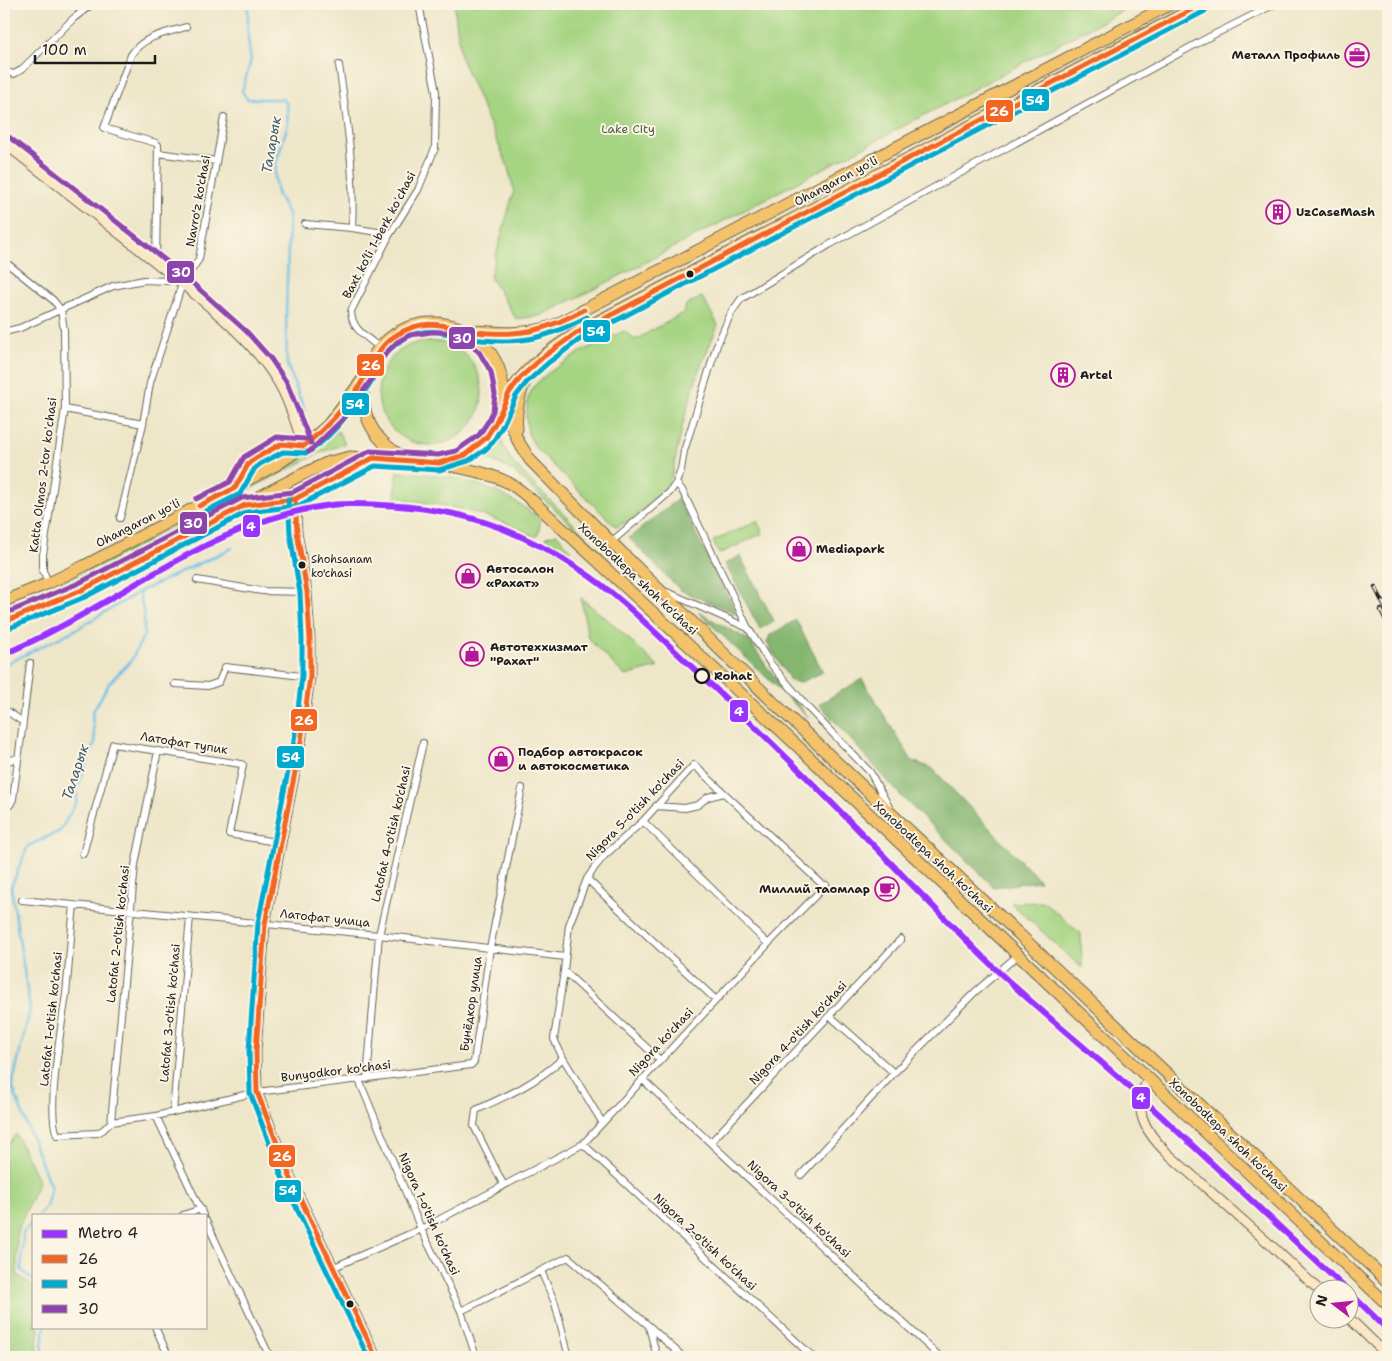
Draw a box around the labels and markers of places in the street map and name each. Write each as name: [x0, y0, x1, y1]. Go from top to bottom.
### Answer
office icon: Металл Профиль: [1344, 42, 1370, 68]
place label: Металл Профиль: [1232, 47, 1340, 63]
building icon: UzCaseMash: [1265, 199, 1291, 225]
place label: UzCaseMash: [1296, 204, 1375, 220]
unlabelled marker: [685, 269, 695, 279]
building icon: Artel: [1050, 362, 1076, 388]
place label: Artel: [1080, 367, 1112, 383]
shop icon: Mediapark: [786, 536, 812, 562]
place label: Mediapark: [816, 541, 885, 557]
place label: Shohsanam ko'chasi: [311, 552, 373, 581]
marker: Shohsanam ko'chasi: [297, 560, 307, 570]
place label: Автосалон «Рахат»: [486, 561, 554, 591]
shop icon: Автосалон «Рахат»: [455, 563, 481, 589]
place label: Автотеххизмат "Рахат": [490, 639, 589, 669]
shop icon: Автотеххизмат "Рахат": [459, 641, 485, 667]
marker: Rohat: [694, 668, 710, 684]
place label: Rohat: [714, 668, 752, 684]
place label: Подбор автокрасок и автокосметика: [518, 744, 643, 774]
shop icon: Подбор автокрасок и автокосметика: [488, 746, 514, 772]
cafe icon: Миллий таомлар: [874, 876, 900, 902]
place label: Миллий таомлар: [759, 881, 870, 897]
unlabelled marker: [345, 1299, 355, 1309]

